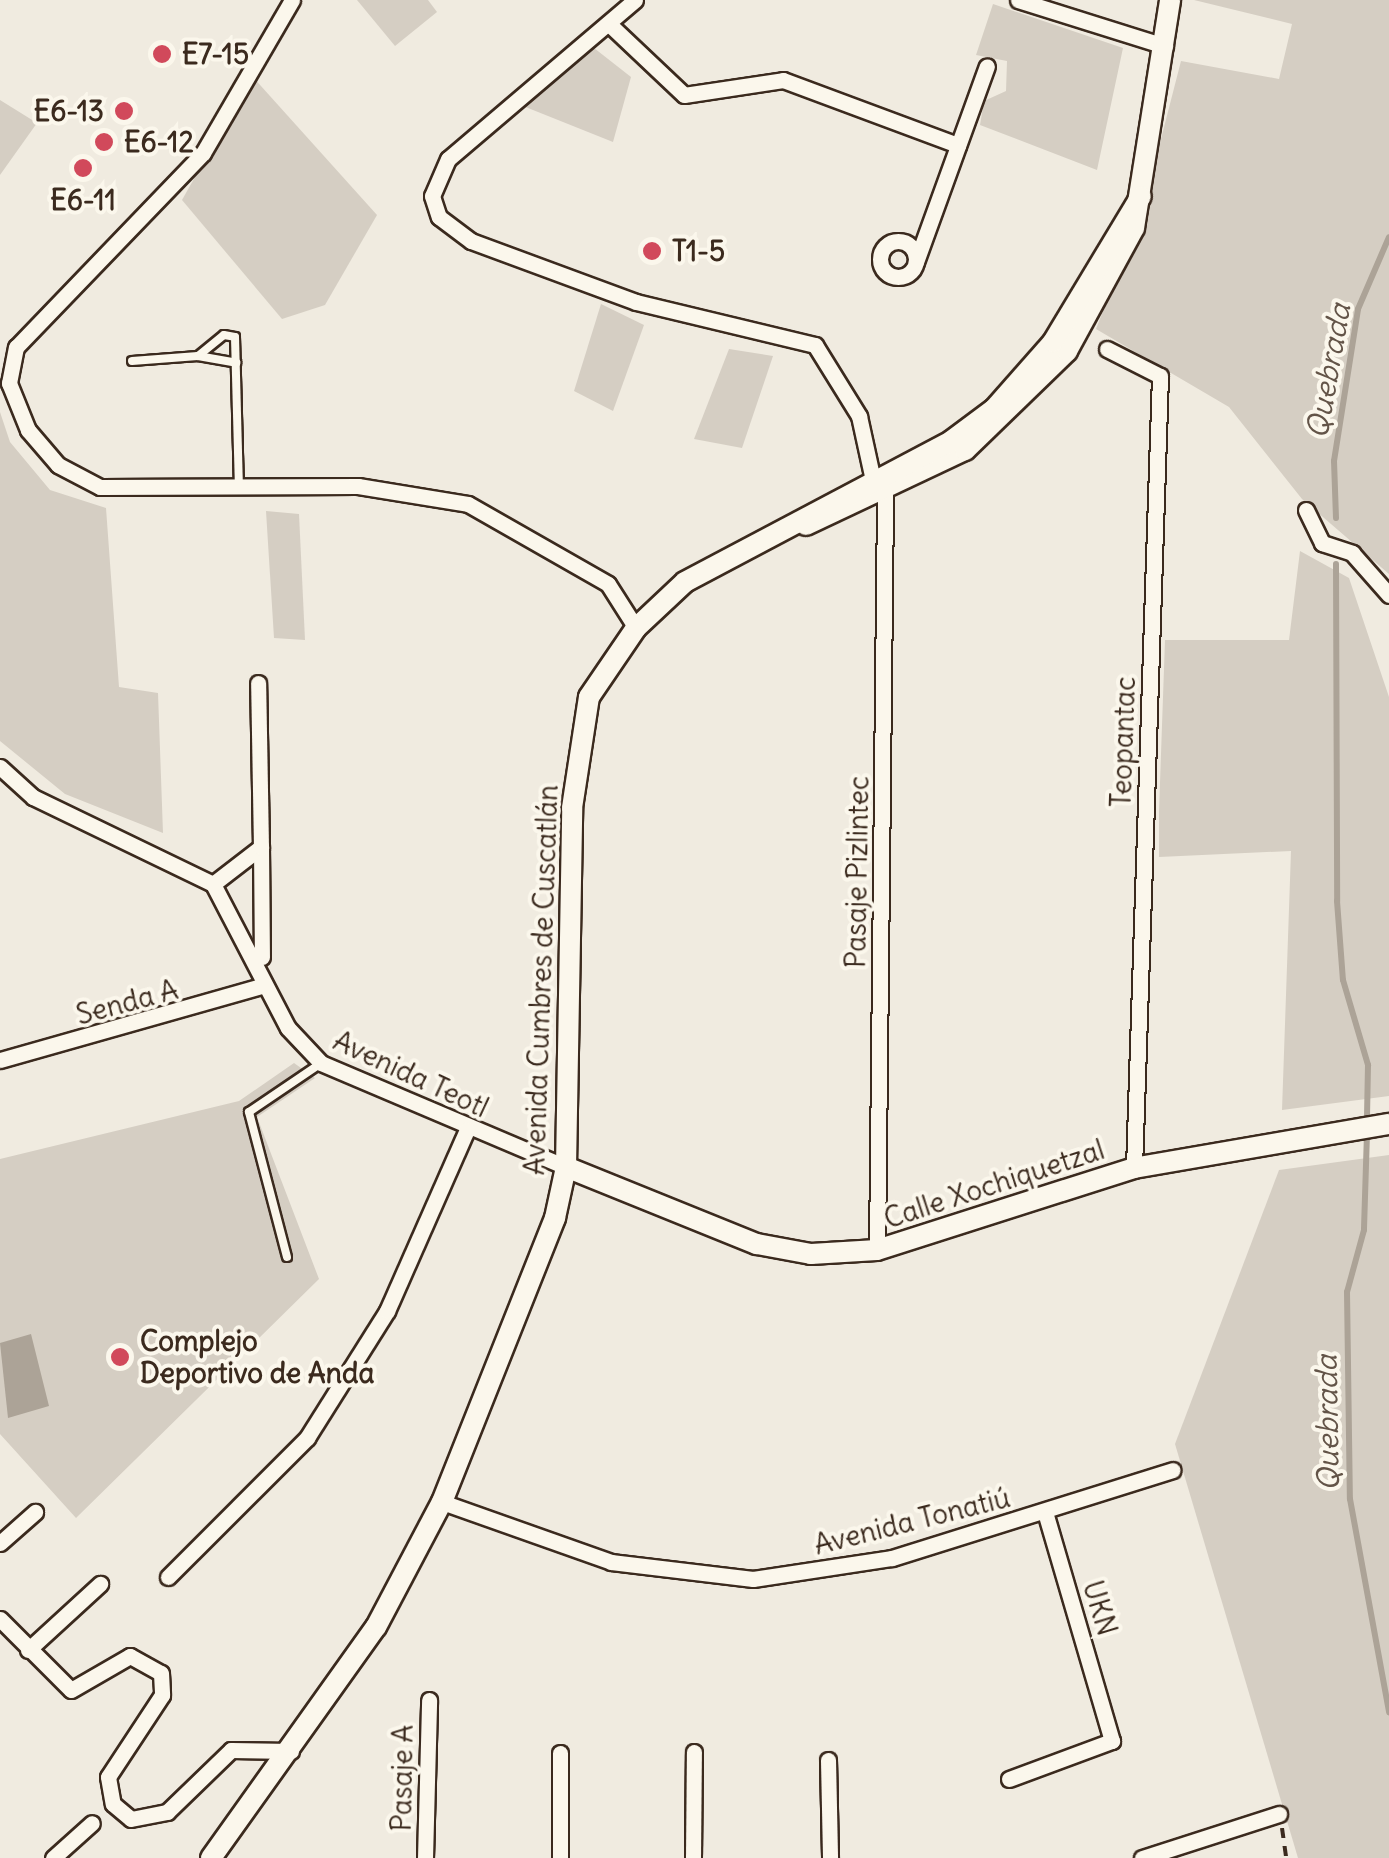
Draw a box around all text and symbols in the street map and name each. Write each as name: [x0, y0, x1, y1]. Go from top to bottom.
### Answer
place label: E7-15: [182, 37, 249, 71]
marker: E7-15: [151, 43, 173, 65]
place label: E6-13: [34, 94, 104, 128]
marker: E6-13: [113, 100, 135, 122]
place label: E6-12: [124, 125, 194, 159]
marker: E6-12: [93, 131, 115, 153]
marker: E6-11: [72, 157, 94, 179]
place label: E6-11: [50, 183, 116, 217]
place label: T1-5: [672, 234, 725, 268]
marker: T1-5: [641, 240, 663, 262]
water label: Quebrada: [1298, 301, 1358, 441]
street label: Teopantac: [1104, 676, 1142, 808]
street label: Pasaje Pizlintec: [839, 776, 875, 968]
street label: Avenida Cumbres de Cuscatlán: [517, 784, 565, 1176]
street label: Senda A: [72, 972, 182, 1032]
street label: Avenida Teotl: [328, 1023, 494, 1125]
street label: Calle Xochiquetzal: [880, 1133, 1108, 1235]
place label: Complejo Deportivo de Anda: [140, 1324, 374, 1390]
marker: Complejo Deportivo de Anda: [109, 1346, 131, 1368]
water label: Quebrada: [1308, 1354, 1346, 1492]
street label: Avenida Tonatiú: [810, 1480, 1014, 1562]
street label: UKN: [1076, 1576, 1124, 1640]
street label: Pasaje A: [384, 1724, 420, 1832]

